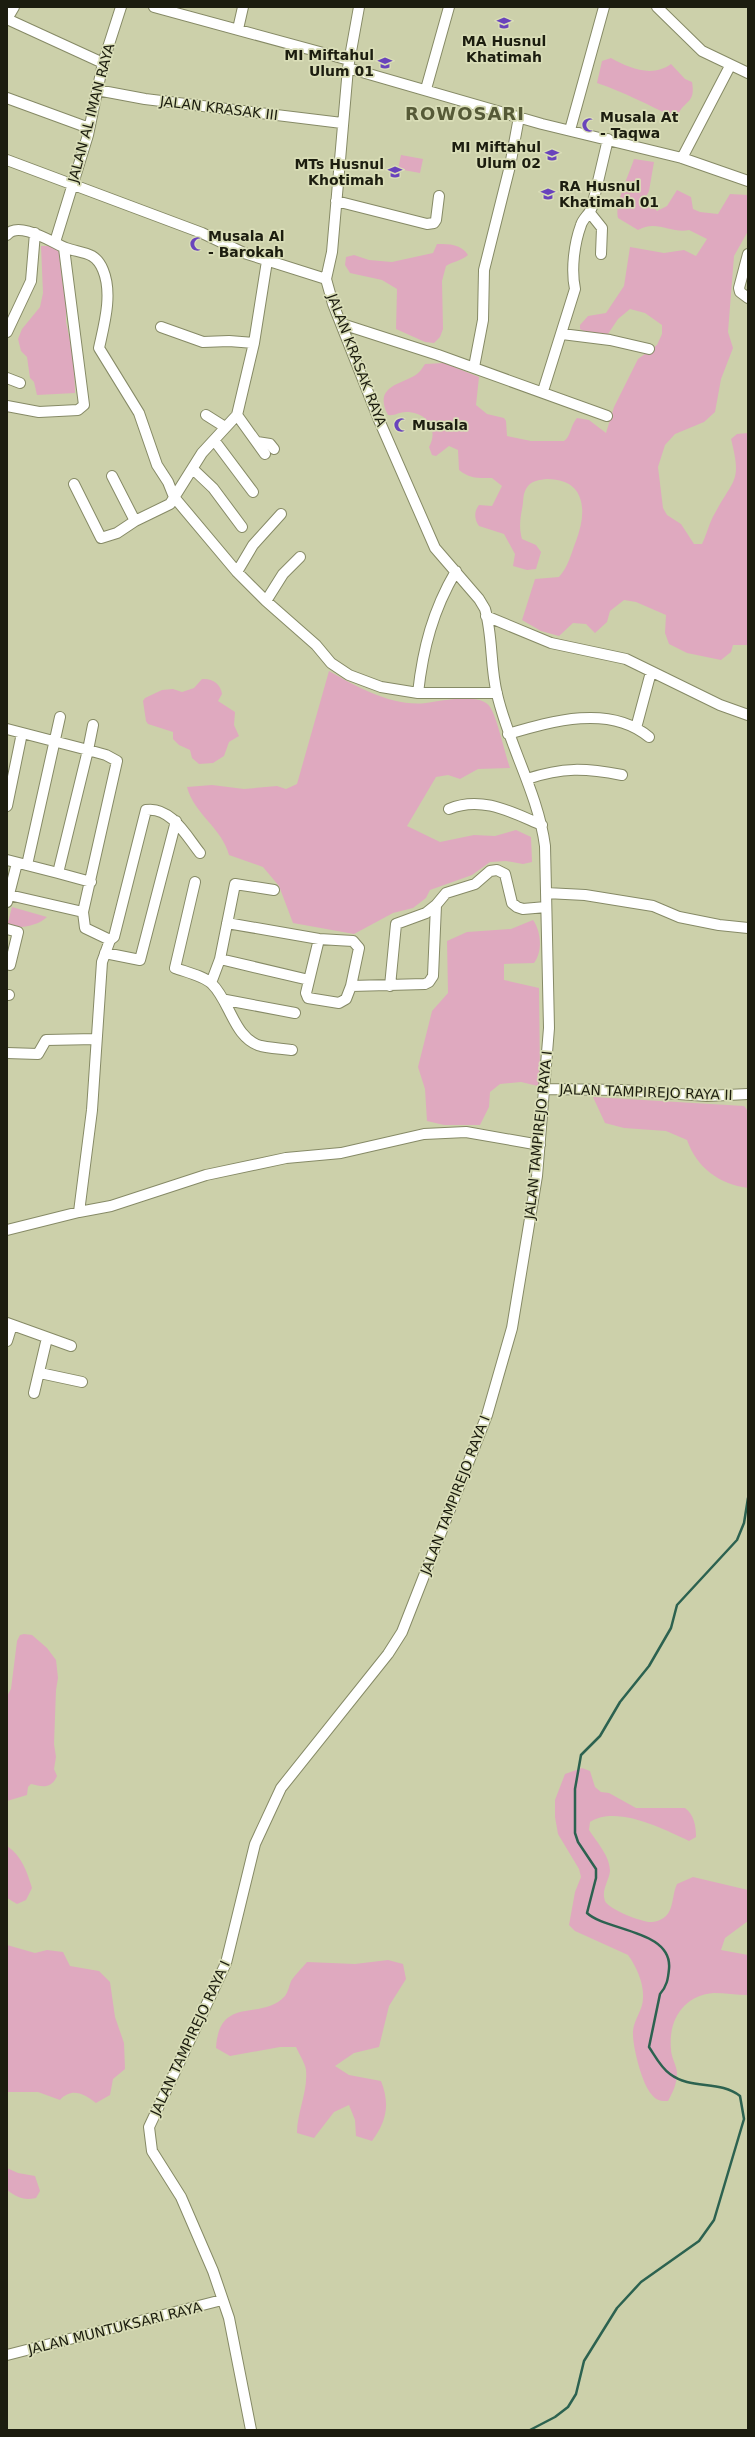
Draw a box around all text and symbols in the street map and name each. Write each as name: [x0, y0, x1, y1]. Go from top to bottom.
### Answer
school or university icon: MA Husnul Khatimah: [496, 15, 512, 31]
place label: MA Husnul Khatimah: [462, 33, 546, 65]
street label: JALAN AL IMAN RAYA: [64, 41, 117, 185]
place label: MI Miftahul Ulum 01: [284, 47, 374, 79]
school or university icon: MI Miftahul Ulum 01: [377, 55, 393, 71]
street label: JALAN KRASAK III: [158, 93, 279, 123]
district label: ROWOSARI: [405, 103, 525, 124]
place label: Musala At - Taqwa: [600, 109, 679, 141]
mosque icon: Musala At - Taqwa: [581, 117, 597, 133]
place label: MI Miftahul Ulum 02: [451, 139, 541, 171]
school or university icon: MI Miftahul Ulum 02: [544, 147, 560, 163]
place label: MTs Husnul Khotimah: [294, 156, 384, 188]
school or university icon: MTs Husnul Khotimah: [387, 164, 403, 180]
place label: RA Husnul Khatimah 01: [559, 178, 659, 210]
school or university icon: RA Husnul Khatimah 01: [540, 186, 556, 202]
place label: Musala Al - Barokah: [208, 228, 284, 260]
mosque icon: Musala Al - Barokah: [189, 236, 205, 252]
street label: JALAN KRASAK RAYA: [324, 290, 390, 429]
mosque icon: Musala: [393, 417, 409, 433]
place label: Musala: [412, 417, 468, 433]
street label: JALAN TAMPIREJO RAYA I: [521, 1050, 555, 1221]
street label: JALAN TAMPIREJO RAYA II: [558, 1081, 733, 1103]
street label: JALAN TAMPIREJO RAYA I: [417, 1413, 493, 1578]
street label: JALAN TAMPIREJO RAYA I: [147, 1958, 233, 2119]
street label: JALAN MUNTUKSARI RAYA: [25, 2299, 204, 2358]

